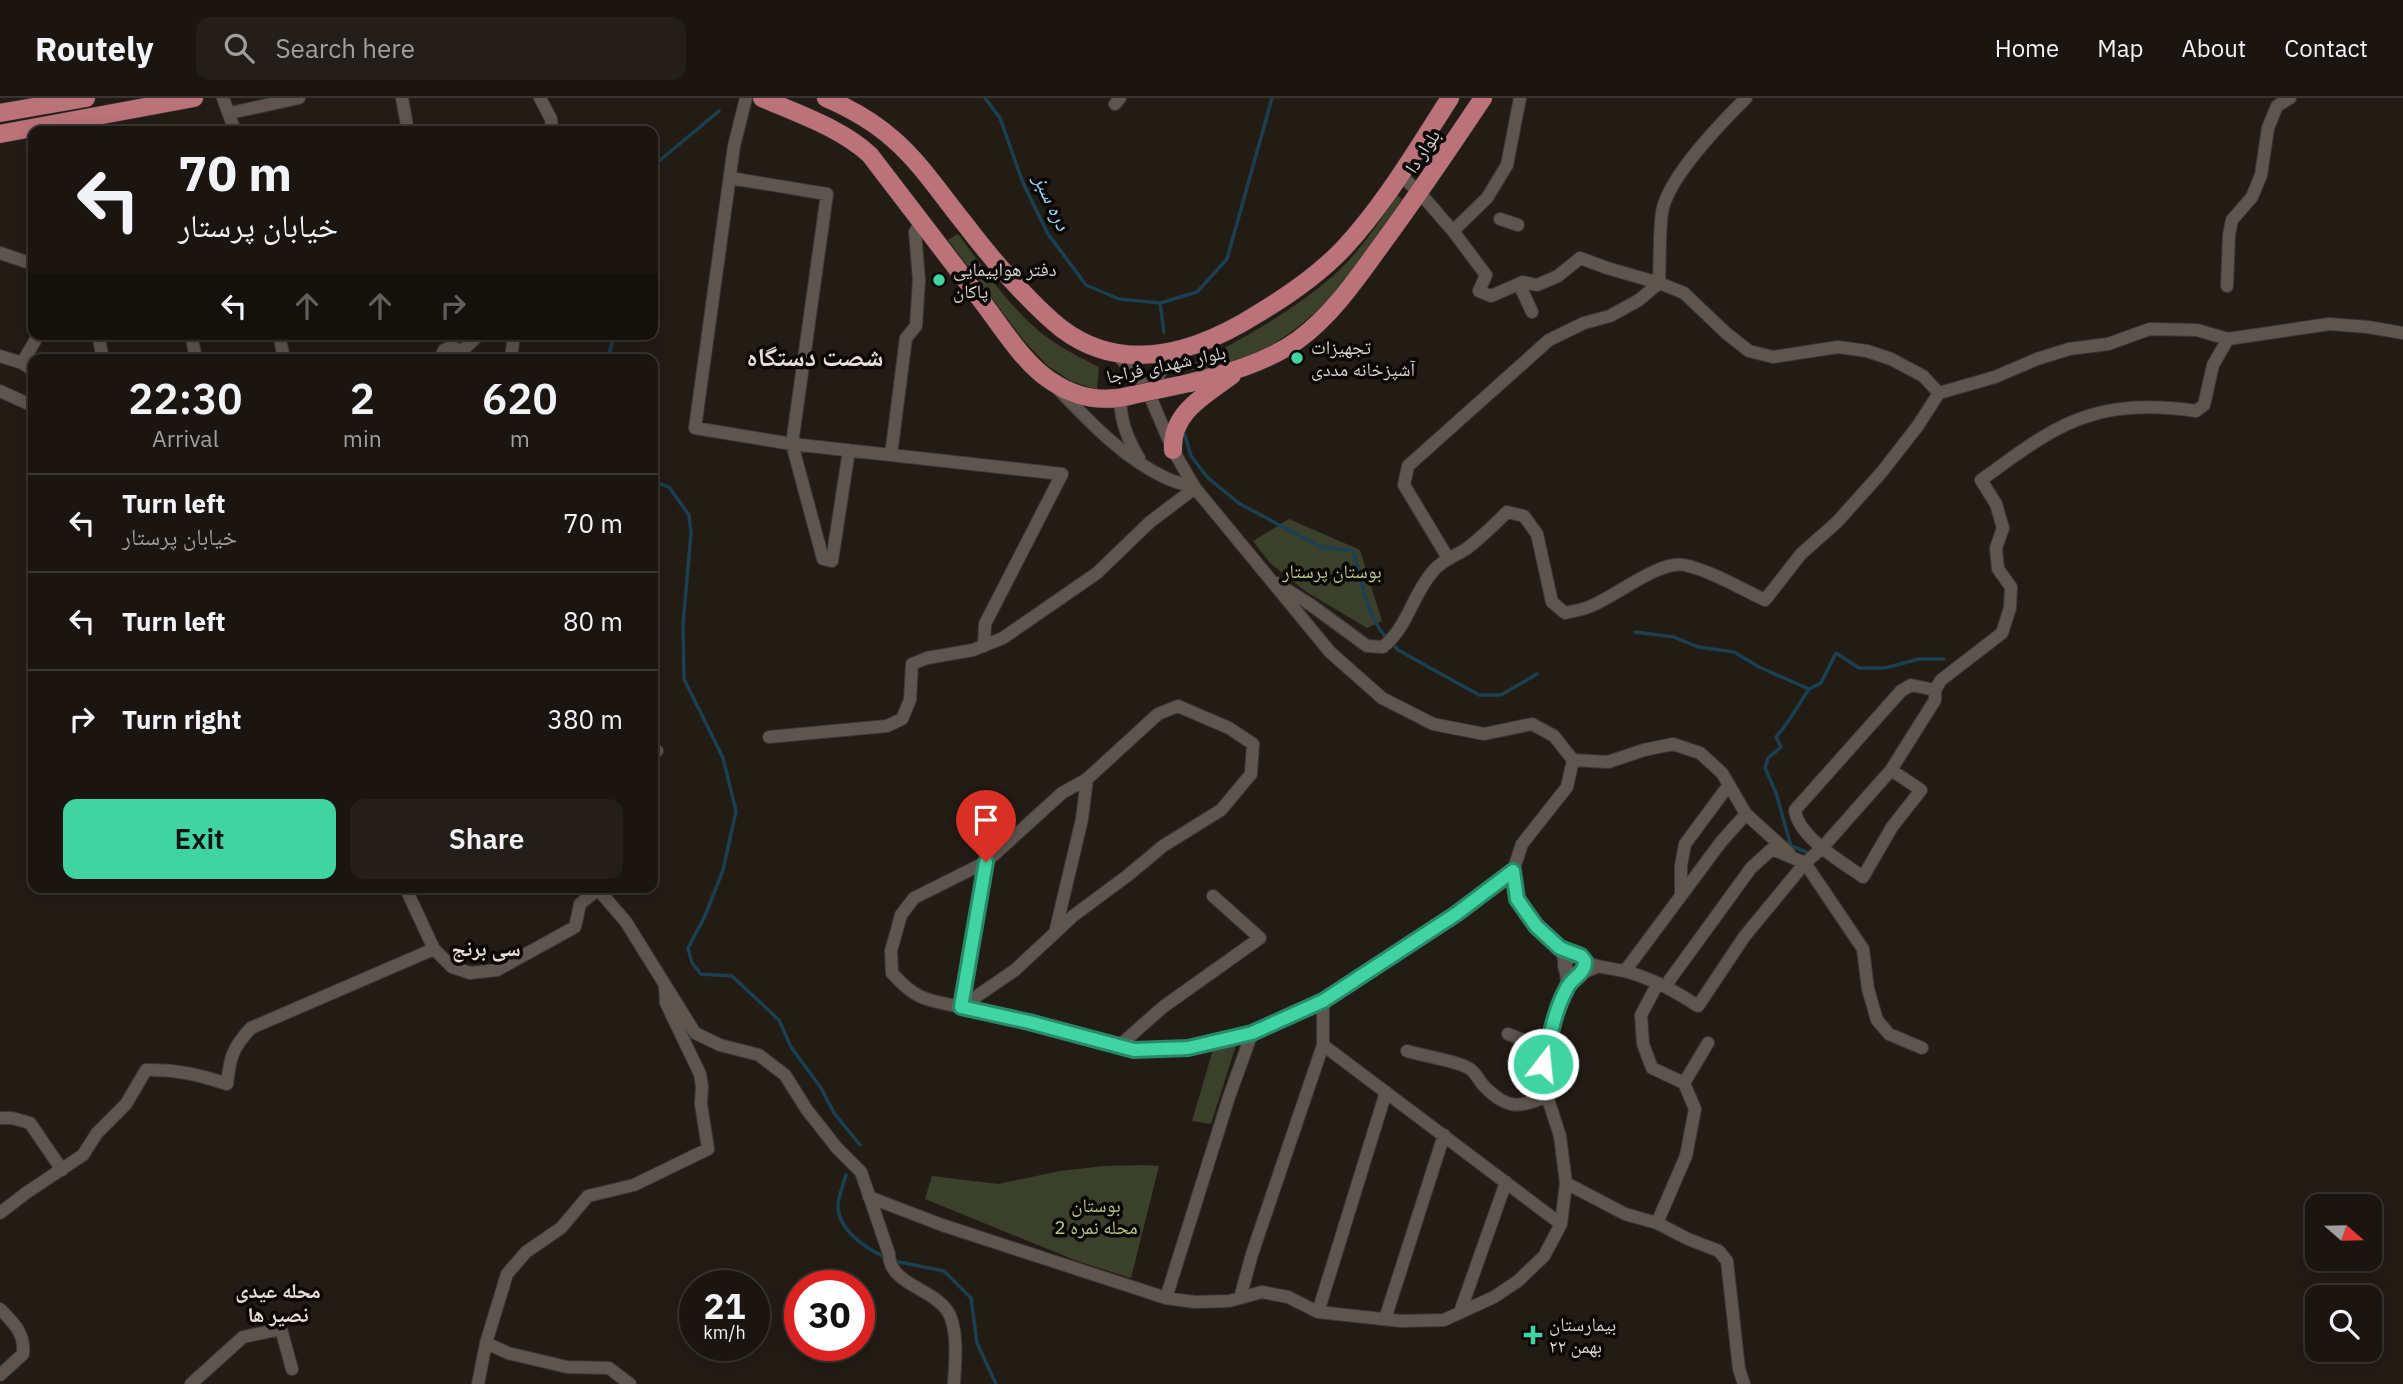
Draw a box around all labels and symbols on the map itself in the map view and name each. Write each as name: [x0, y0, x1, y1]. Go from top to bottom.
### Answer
street label: بلوار دا: [1399, 125, 1445, 177]
water label: دره سبز: [1027, 168, 1078, 235]
place label: دفتر هواپیمایی پاکان: [953, 257, 1057, 303]
marker: دفتر هواپیمایی پاکان: [931, 272, 947, 288]
place label: تجهیزات آشپزخانه مددی: [1311, 335, 1416, 381]
district label: شصت دستگاه: [746, 339, 884, 373]
street label: بلوار شهدای فراجا: [1104, 340, 1228, 388]
marker: تجهیزات آشپزخانه مددی: [1289, 350, 1305, 366]
park label: بوستان پرستار: [1281, 559, 1382, 583]
pin: [956, 790, 1016, 862]
district label: سی برنج: [451, 934, 521, 963]
position arrow: [1506, 1027, 1580, 1101]
park label: بوستان محله نمره 2: [1054, 1193, 1138, 1239]
north arrow: [2305, 1194, 2382, 1270]
speed limit sign: 30: [784, 1270, 875, 1361]
district label: محله عیدی نصیر ها: [235, 1276, 321, 1328]
place label: بیمارستان ۲۲ بهمن: [1549, 1312, 1616, 1358]
marker: بیمارستان ۲۲ بهمن: [1523, 1325, 1543, 1345]

